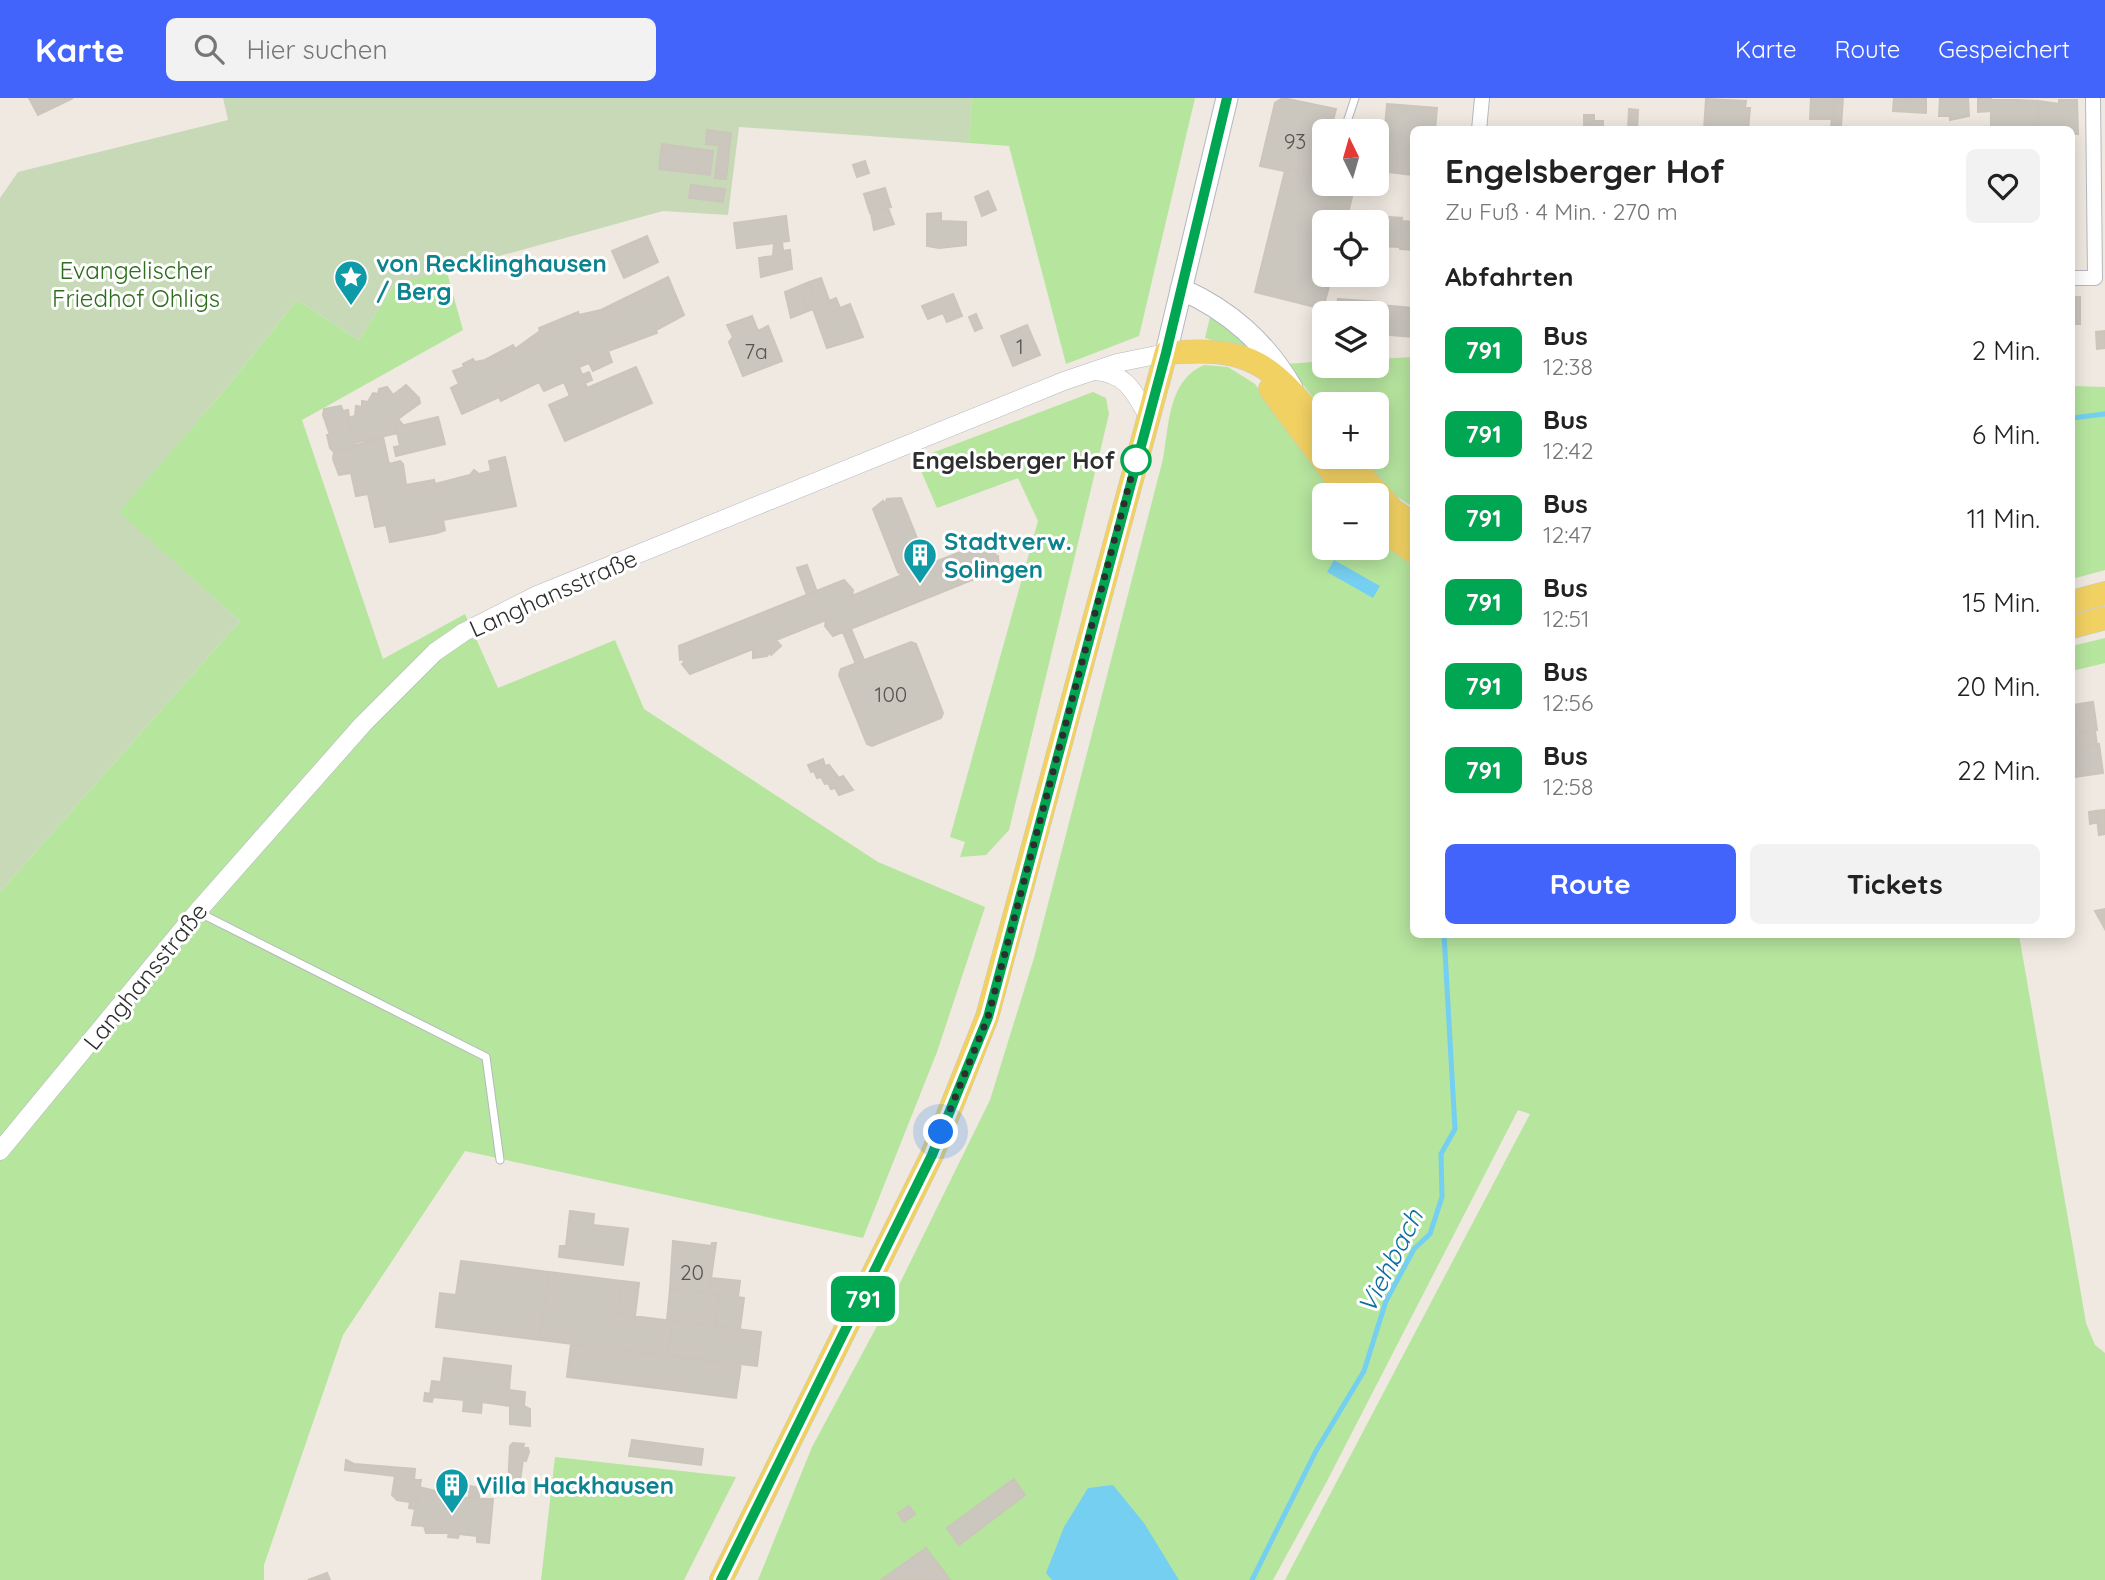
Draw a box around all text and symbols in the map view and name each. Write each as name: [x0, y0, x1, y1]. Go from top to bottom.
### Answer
search box: [166, 18, 656, 81]
text: Karte: [35, 29, 124, 70]
icon: search: [190, 30, 228, 68]
text: Hier suchen: [246, 33, 388, 66]
text: Karte: [1735, 34, 1797, 64]
text: Route: [1835, 34, 1900, 64]
text: Gespeichert: [1938, 34, 2070, 64]
north arrow: [1312, 119, 1390, 196]
map controls: [1312, 119, 1389, 560]
house number: 93: [1284, 128, 1306, 154]
button: heart: [1966, 149, 2040, 223]
text: Engelsberger Hof: [1445, 150, 1724, 191]
text: Zu Fuß · 4 Min. · 270 m: [1445, 197, 1678, 226]
button: locate: [1312, 210, 1389, 287]
place label: von Recklinghausen / Berg: [376, 248, 607, 306]
park label: Evangelischer Friedhof Ohligs: [52, 255, 220, 313]
place icon: von Recklinghausen / Berg: [332, 258, 370, 307]
text: Abfahrten: [1445, 260, 1574, 293]
button: layers: [1312, 301, 1389, 378]
text: Bus: [1543, 319, 1588, 352]
house number: 1: [1016, 333, 1024, 359]
text: 2 Min.: [1972, 334, 2040, 367]
text: 791: [1465, 335, 1502, 365]
house number: 7a: [744, 338, 768, 364]
text: 12:38: [1543, 352, 1593, 381]
button: +: [1312, 392, 1389, 469]
text: Bus: [1543, 403, 1588, 436]
text: 6 Min.: [1972, 418, 2040, 451]
text: 791: [1465, 419, 1502, 449]
text: 12:42: [1543, 436, 1593, 465]
place label: Engelsberger Hof: [912, 445, 1116, 475]
marker: Engelsberger Hof: [1121, 445, 1151, 475]
button: −: [1312, 483, 1389, 560]
text: Bus: [1543, 487, 1588, 520]
text: 11 Min.: [1967, 502, 2040, 535]
text: 791: [1465, 503, 1502, 533]
text: 12:47: [1543, 520, 1592, 549]
place label: Stadtverw. Solingen: [944, 526, 1072, 584]
building icon: Stadtverw. Solingen: [901, 536, 939, 585]
street label: Langhansstraße: [464, 543, 642, 643]
text: Bus: [1543, 571, 1588, 604]
text: 15 Min.: [1962, 586, 2040, 619]
text: 791: [1465, 587, 1502, 617]
text: 12:51: [1543, 604, 1590, 633]
text: Bus: [1543, 655, 1588, 688]
text: 20 Min.: [1956, 670, 2040, 703]
text: 791: [1465, 671, 1502, 701]
house number: 100: [875, 681, 907, 707]
text: 12:56: [1543, 688, 1593, 717]
text: Bus: [1543, 739, 1588, 772]
text: 22 Min.: [1957, 754, 2040, 787]
text: 791: [1465, 755, 1502, 785]
text: 12:58: [1543, 772, 1594, 801]
button: Route: [1445, 844, 1736, 924]
button: Tickets: [1750, 844, 2040, 924]
street label: Langhansstraße: [77, 896, 213, 1056]
your location: [923, 1114, 958, 1149]
water label: Viehbach: [1350, 1202, 1431, 1318]
house number: 20: [680, 1259, 704, 1285]
line badge: 791: [823, 1276, 903, 1322]
text: 791: [845, 1284, 881, 1314]
building icon: Villa Hackhausen: [433, 1466, 471, 1515]
place label: Villa Hackhausen: [476, 1470, 674, 1500]

